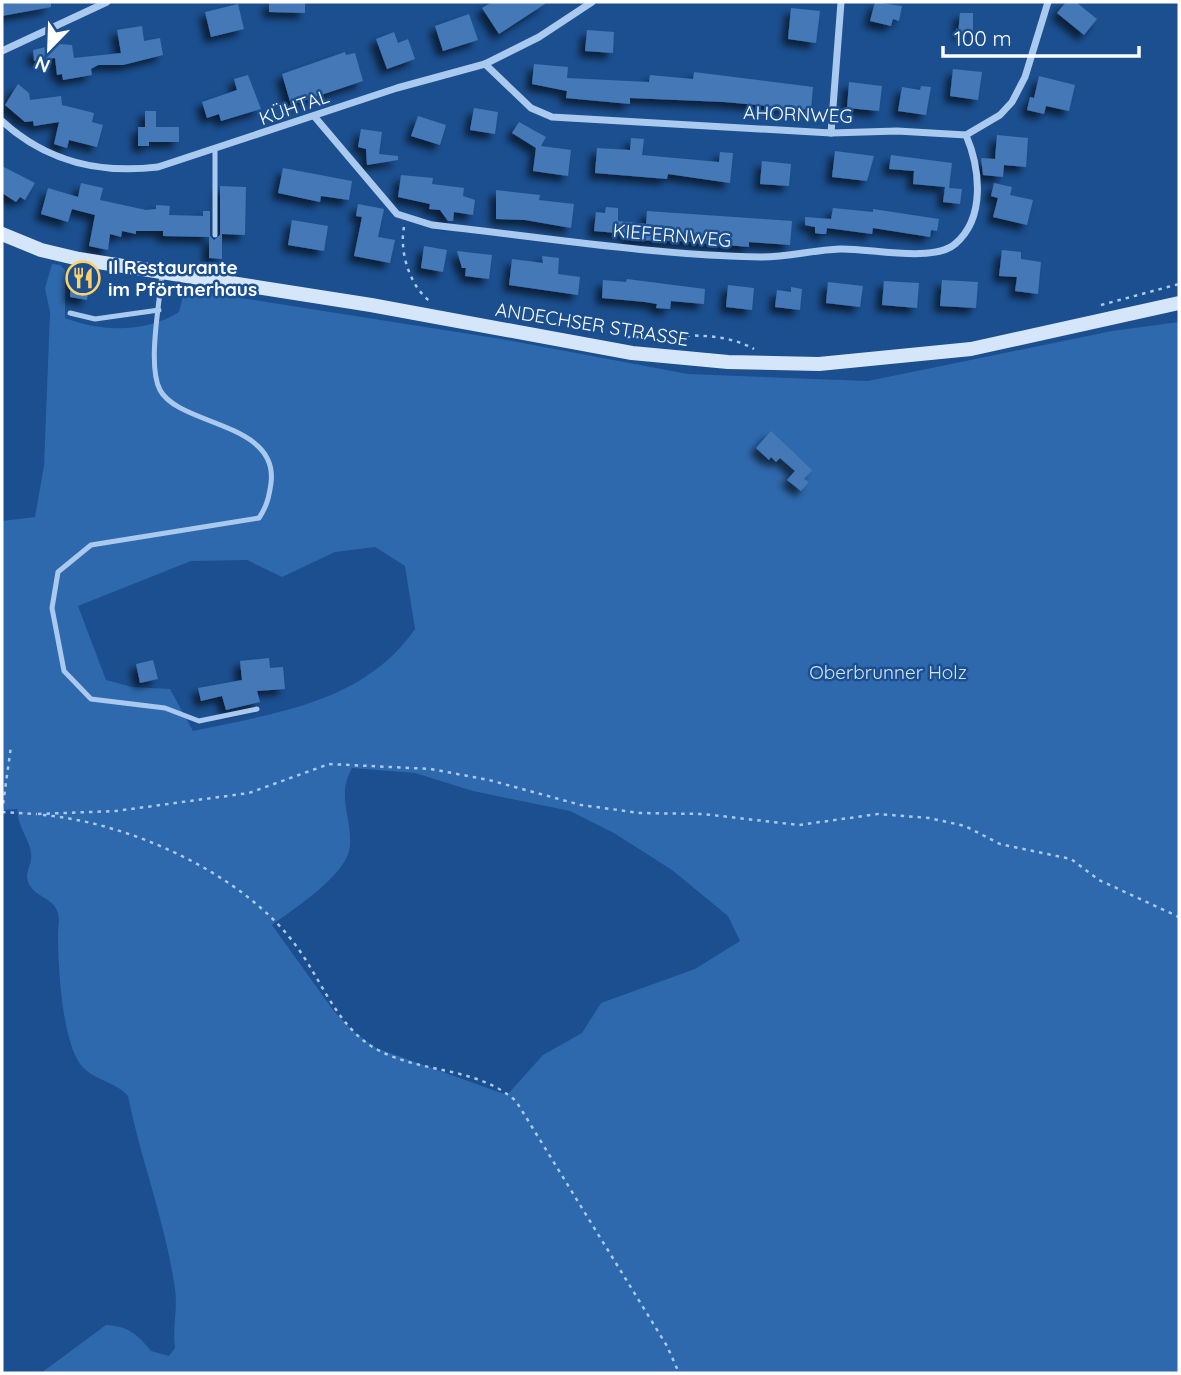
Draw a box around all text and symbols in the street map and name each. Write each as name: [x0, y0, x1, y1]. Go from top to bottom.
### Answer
north arrow: [14, 14, 84, 84]
scale bar: [943, 14, 1139, 58]
text: 100 m: [954, 25, 1012, 51]
text: N: [31, 51, 53, 78]
street label: KÜHTAL: [256, 84, 332, 130]
street label: AHORNWEG: [743, 100, 853, 128]
street label: KIEFERNWEG: [612, 218, 732, 252]
place label: Il Restaurante im Pförtnerhaus: [108, 255, 257, 301]
restaurant icon: Il Restaurante im Pförtnerhaus: [64, 259, 102, 297]
street label: ANDECHSER STRASSE: [494, 297, 690, 351]
park label: Oberbrunner Holz: [809, 660, 967, 684]

